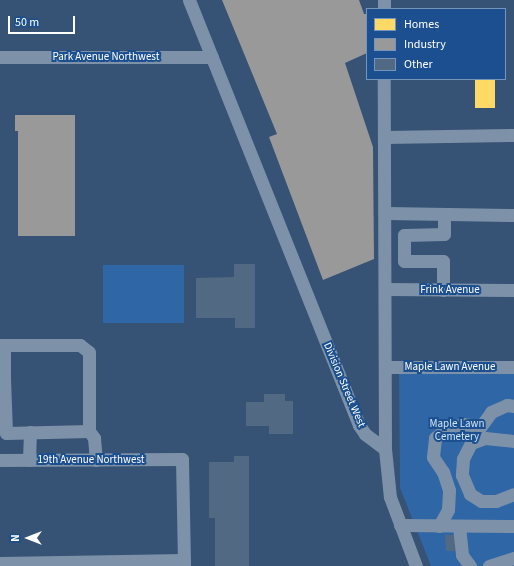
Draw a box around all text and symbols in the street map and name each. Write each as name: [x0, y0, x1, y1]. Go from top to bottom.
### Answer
scale bar: [10, 8, 77, 34]
legend: [366, 8, 506, 80]
text: 50 m: [15, 14, 39, 31]
text: Homes: [404, 16, 439, 33]
text: Industry: [404, 36, 446, 53]
street label: Park Avenue Northwest: [53, 50, 159, 64]
text: Other: [404, 56, 433, 73]
street label: Frink Avenue: [420, 283, 480, 297]
street label: Division Street West: [320, 341, 368, 429]
street label: Maple Lawn Avenue: [404, 360, 496, 374]
park label: Maple Lawn Cemetery: [430, 418, 484, 444]
street label: 19th Avenue Northwest: [38, 453, 144, 467]
north arrow: [8, 518, 48, 558]
text: N: [8, 534, 23, 542]

